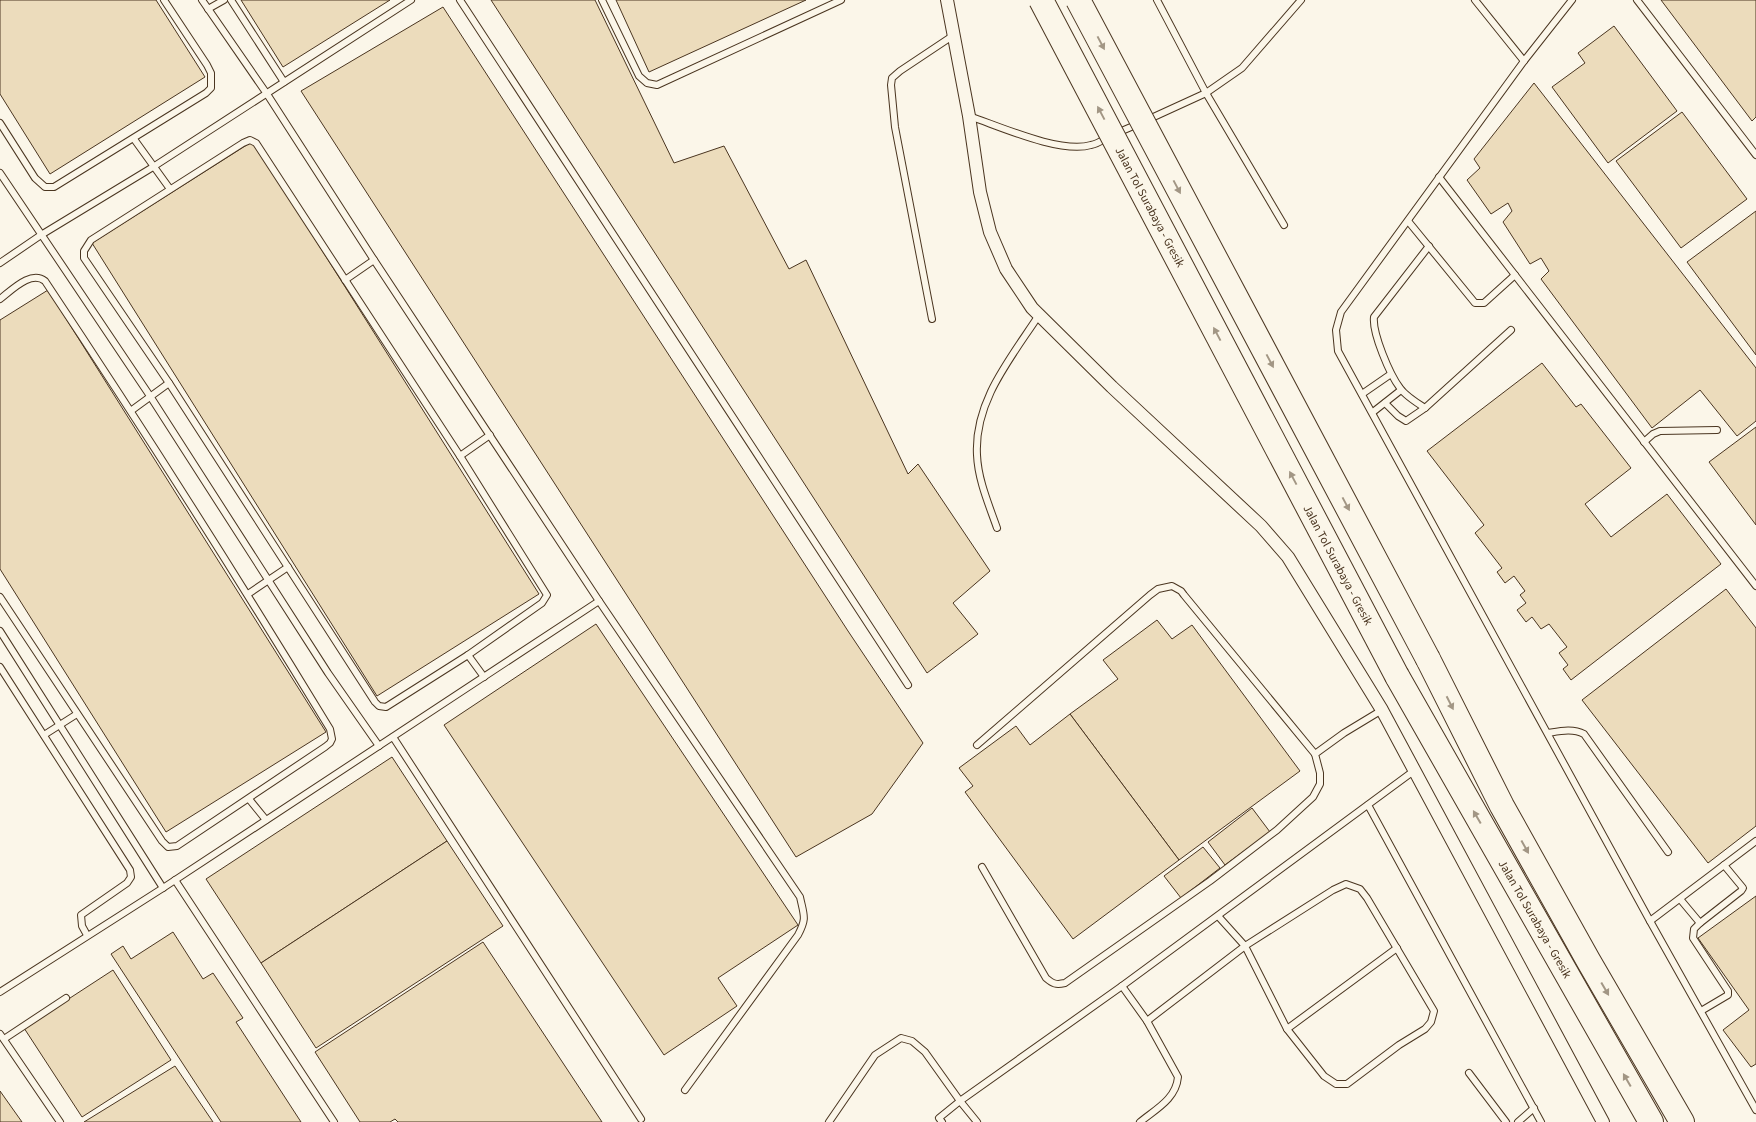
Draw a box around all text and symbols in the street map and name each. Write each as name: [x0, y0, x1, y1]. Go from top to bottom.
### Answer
one-way arrow: [1097, 36, 1105, 50]
one-way arrow: [1096, 106, 1105, 120]
street label: Jalan Tol Surabaya - Gresik: [1111, 144, 1189, 270]
one-way arrow: [1173, 179, 1181, 194]
one-way arrow: [1213, 327, 1221, 342]
one-way arrow: [1265, 354, 1274, 368]
one-way arrow: [1289, 471, 1297, 485]
one-way arrow: [1342, 497, 1350, 512]
street label: Jalan Tol Surabaya - Gresik: [1299, 502, 1377, 628]
one-way arrow: [1446, 696, 1454, 710]
one-way arrow: [1473, 809, 1481, 824]
one-way arrow: [1521, 840, 1530, 854]
street label: Jalan Tol Surabaya - Gresik: [1494, 857, 1575, 982]
one-way arrow: [1601, 981, 1609, 996]
one-way arrow: [1623, 1072, 1631, 1087]

